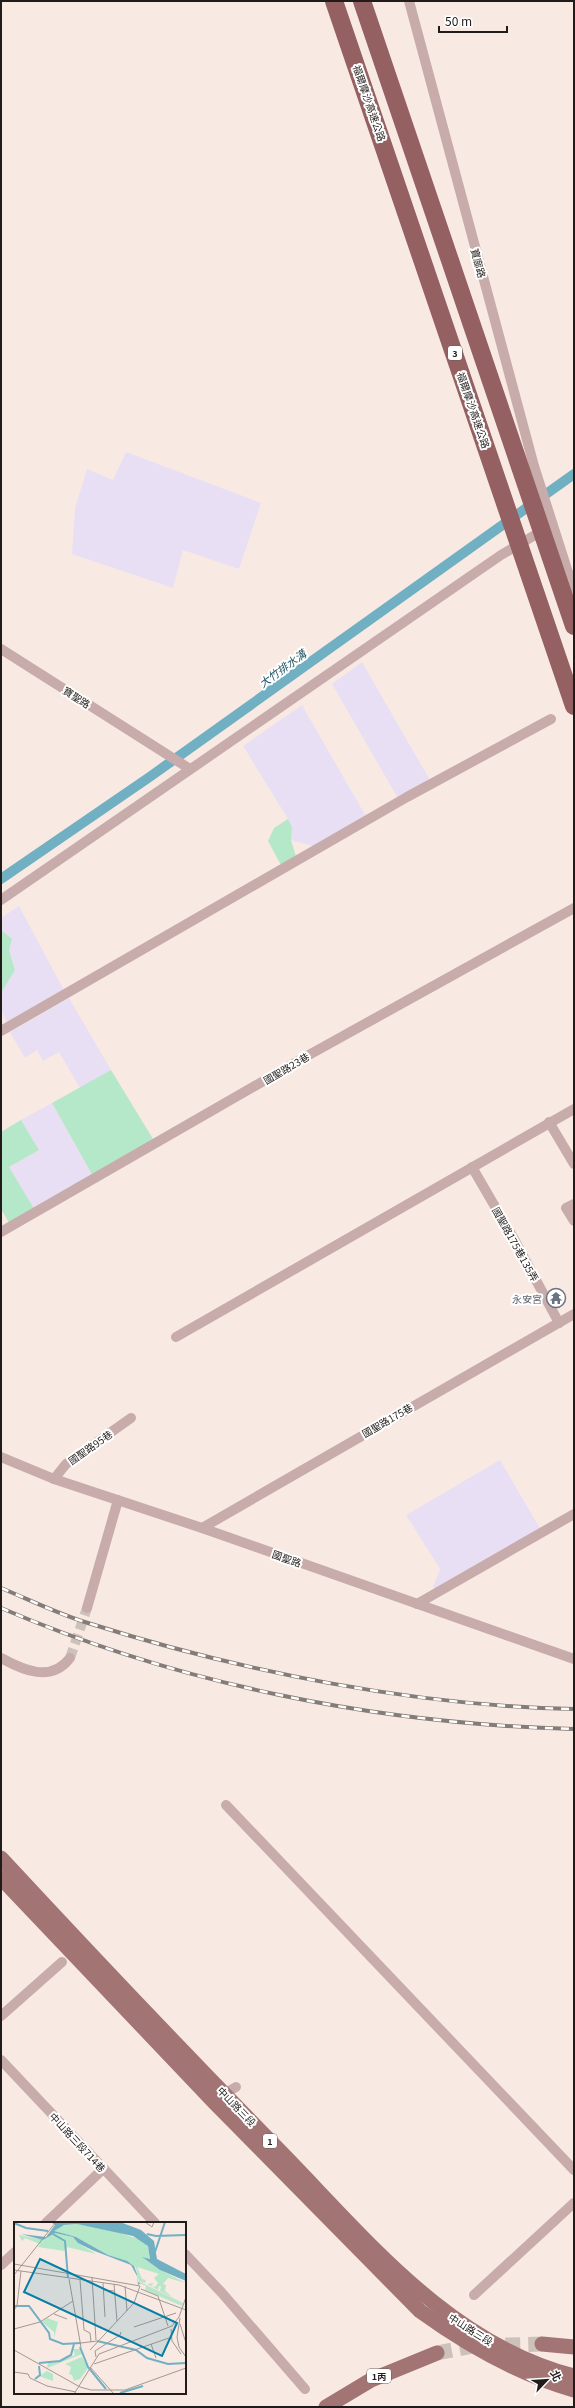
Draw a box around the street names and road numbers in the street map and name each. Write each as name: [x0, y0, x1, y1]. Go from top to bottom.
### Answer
street label: 福爾摩沙高速公路: [350, 63, 390, 143]
street label: 寶廍路: [468, 247, 490, 279]
road number: 3: [448, 346, 462, 360]
street label: 福爾摩沙高速公路: [454, 370, 494, 450]
street label: 寶聖路: [60, 683, 94, 711]
street label: 國聖路23巷: [260, 1049, 312, 1087]
street label: 國聖路175巷135弄: [489, 1204, 543, 1284]
street label: 國聖路175巷: [359, 1399, 415, 1441]
street label: 國聖路95巷: [65, 1426, 115, 1468]
street label: 國聖路: [270, 1546, 304, 1570]
street label: 中山路三段: [214, 2083, 260, 2129]
street label: 中山路三段714巷: [46, 2109, 110, 2175]
road number: 1: [263, 2134, 277, 2148]
street label: 中山路三段: [446, 2309, 496, 2349]
road number: 1丙: [367, 2369, 391, 2383]

